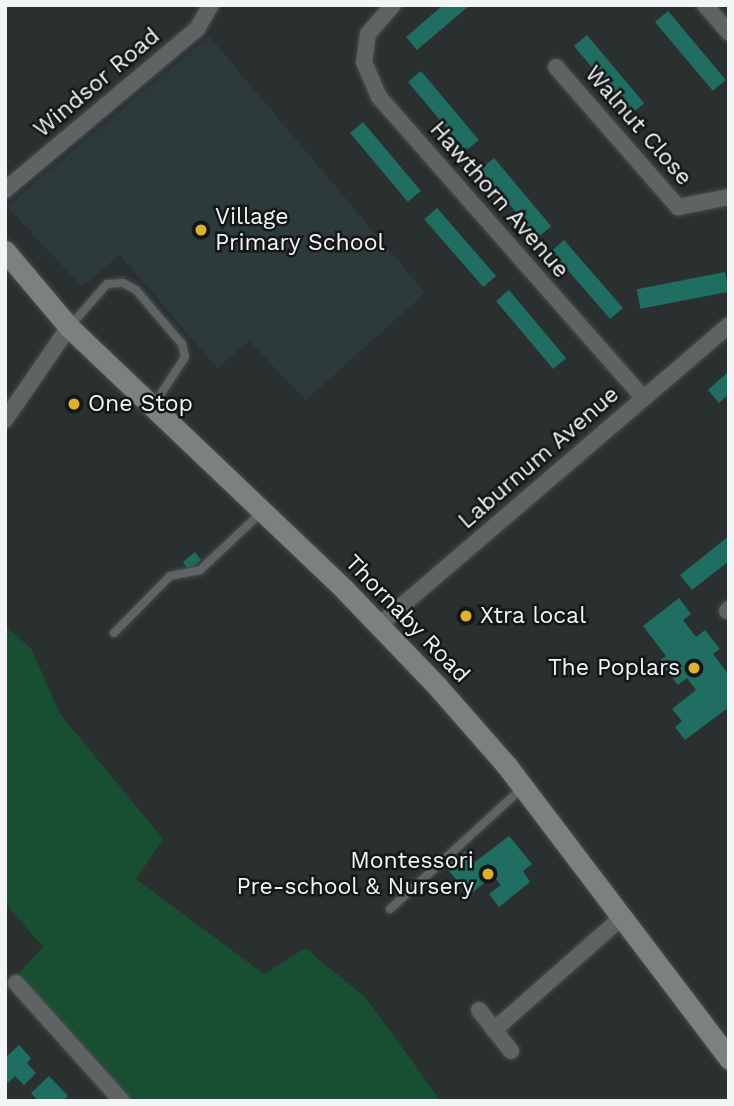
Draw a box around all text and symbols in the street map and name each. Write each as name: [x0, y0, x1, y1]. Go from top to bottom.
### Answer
street label: Windsor Road: [28, 22, 166, 144]
street label: Walnut Close: [579, 61, 697, 191]
street label: Hawthorn Avenue: [423, 116, 575, 284]
place label: Village Primary School: [215, 203, 385, 257]
marker: Village Primary School: [193, 222, 209, 238]
street label: Laburnum Avenue: [453, 381, 625, 535]
place label: One Stop: [88, 390, 193, 418]
marker: One Stop: [66, 396, 82, 412]
street label: Thornaby Road: [339, 549, 475, 689]
place label: Xtra local: [480, 602, 587, 630]
marker: Xtra local: [458, 608, 474, 624]
place label: The Poplars: [548, 654, 680, 682]
marker: The Poplars: [686, 660, 702, 676]
place label: Montessori Pre-school & Nursery: [236, 847, 474, 901]
marker: Montessori Pre-school & Nursery: [480, 866, 496, 882]

